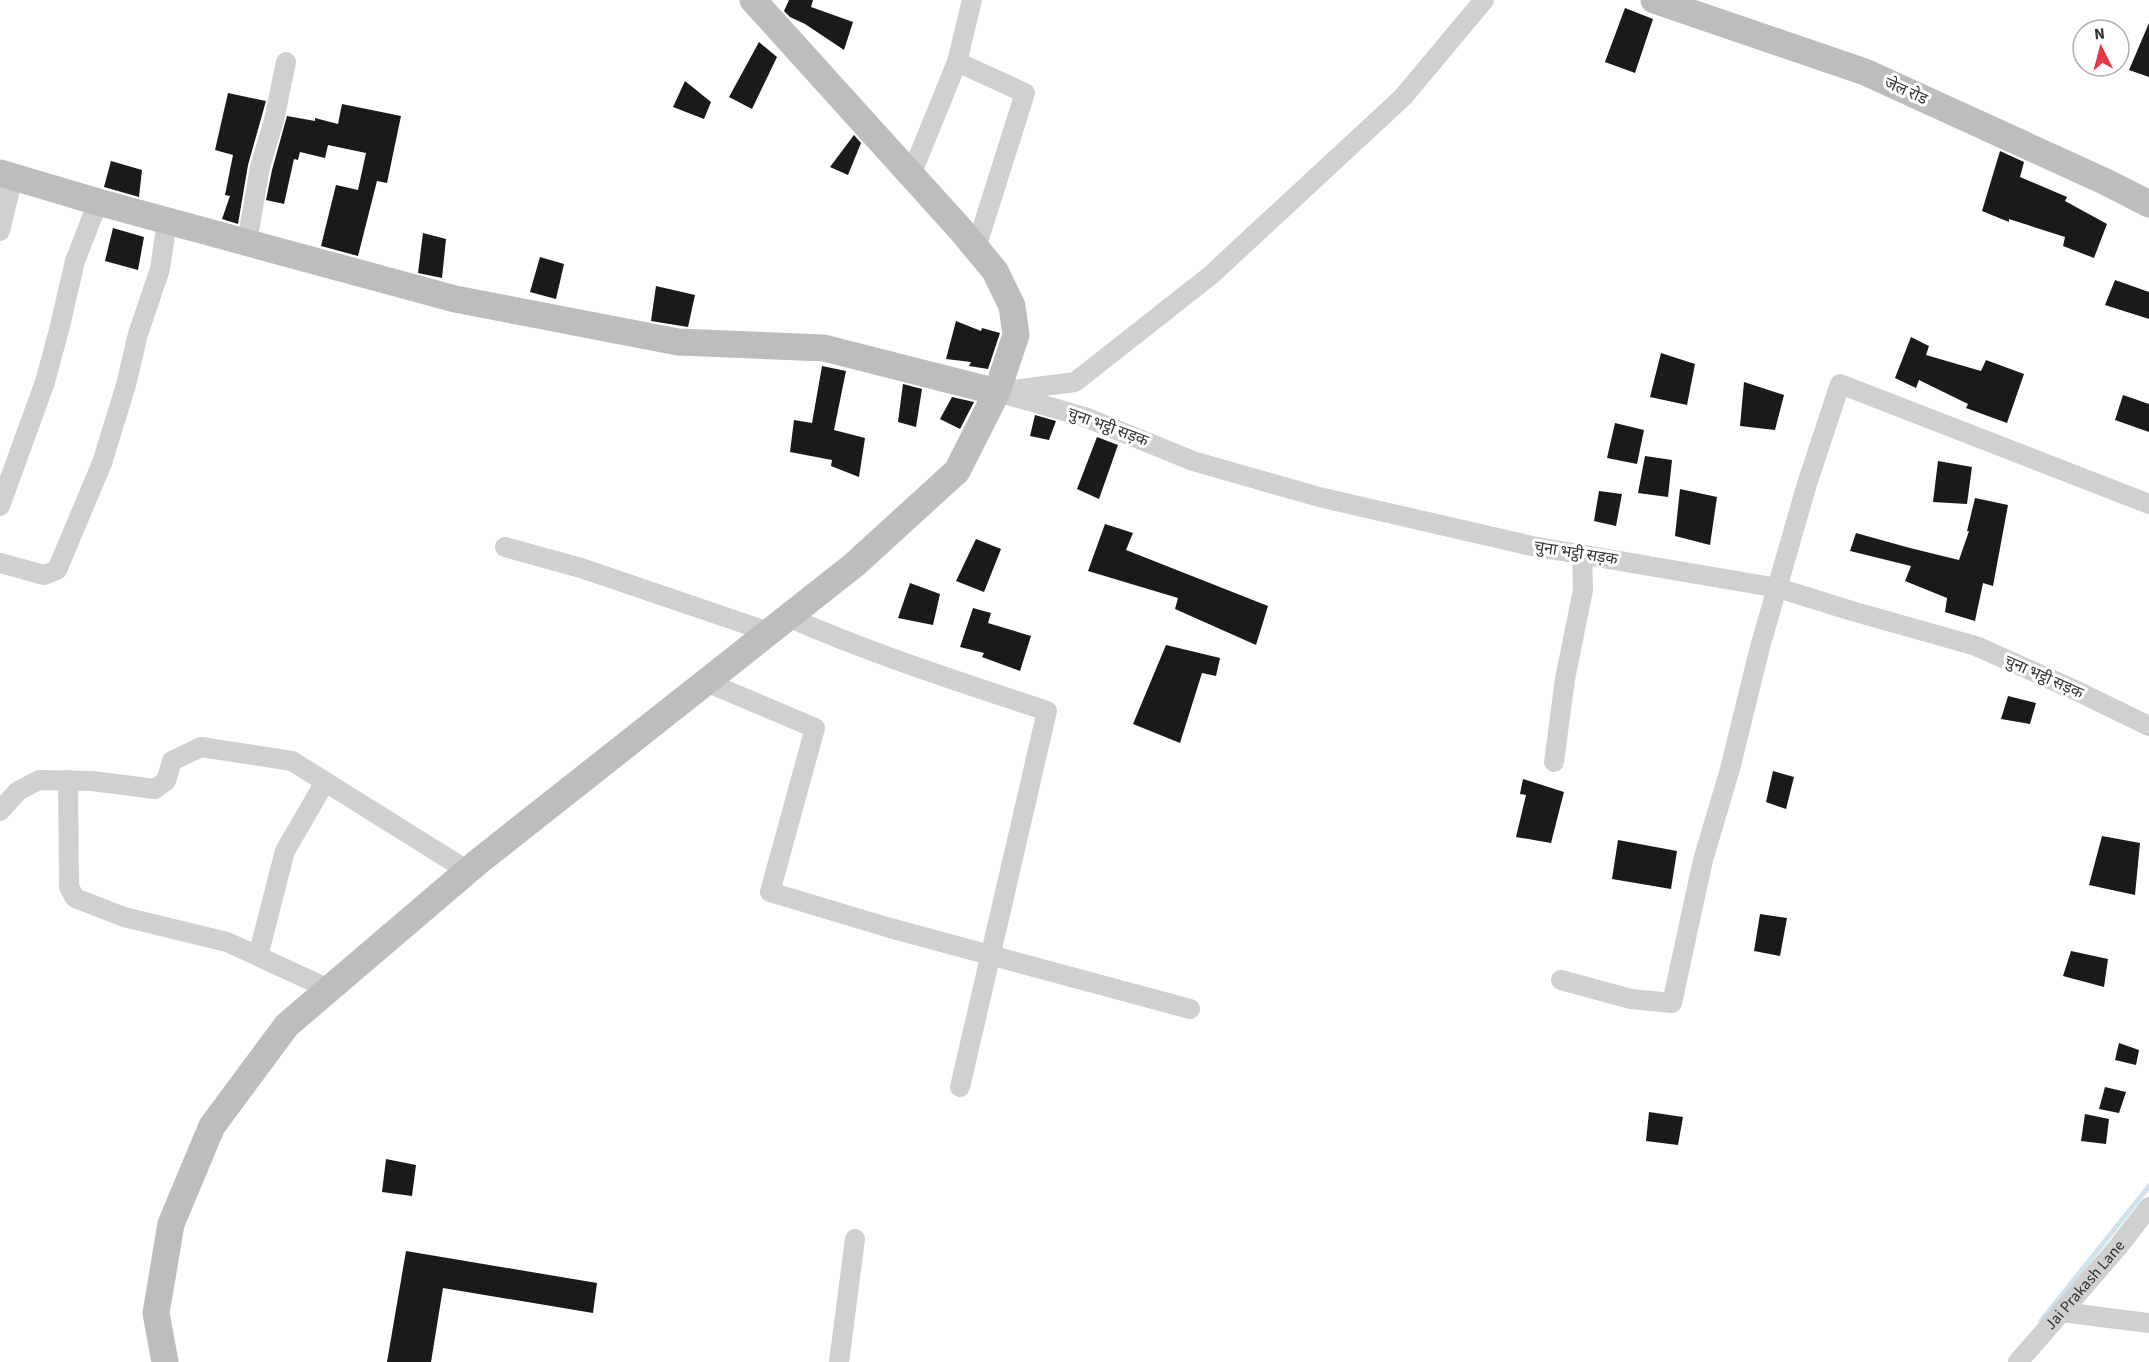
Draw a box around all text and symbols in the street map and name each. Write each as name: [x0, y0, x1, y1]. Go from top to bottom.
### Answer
north arrow: [2071, 18, 2131, 78]
text: N: [2093, 23, 2106, 46]
street label: जेल रोड: [1881, 72, 1932, 110]
street label: चुना भट्ठी सड़क: [1065, 402, 1152, 452]
street label: चुना भट्ठी सड़क: [1533, 536, 1620, 571]
street label: चुना भट्ठी सड़क: [2001, 650, 2088, 705]
street label: Jai Prakash Lane: [2040, 1236, 2130, 1335]

